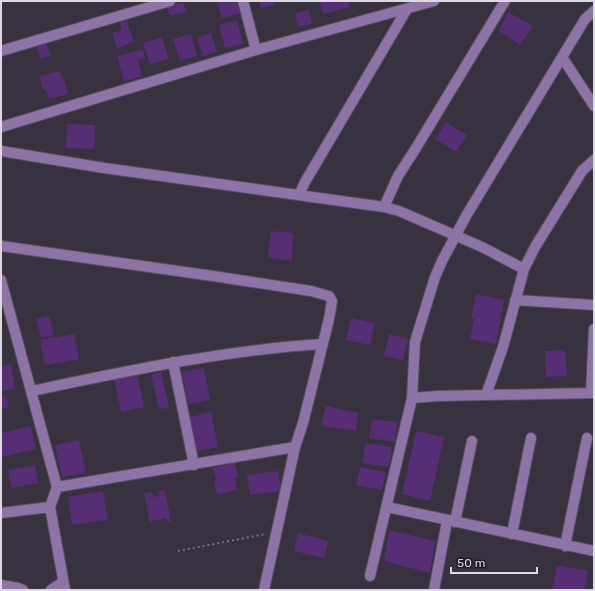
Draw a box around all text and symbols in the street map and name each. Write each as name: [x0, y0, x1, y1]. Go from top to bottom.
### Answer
scale bar: [451, 549, 537, 575]
text: 50 m: [457, 556, 485, 570]

